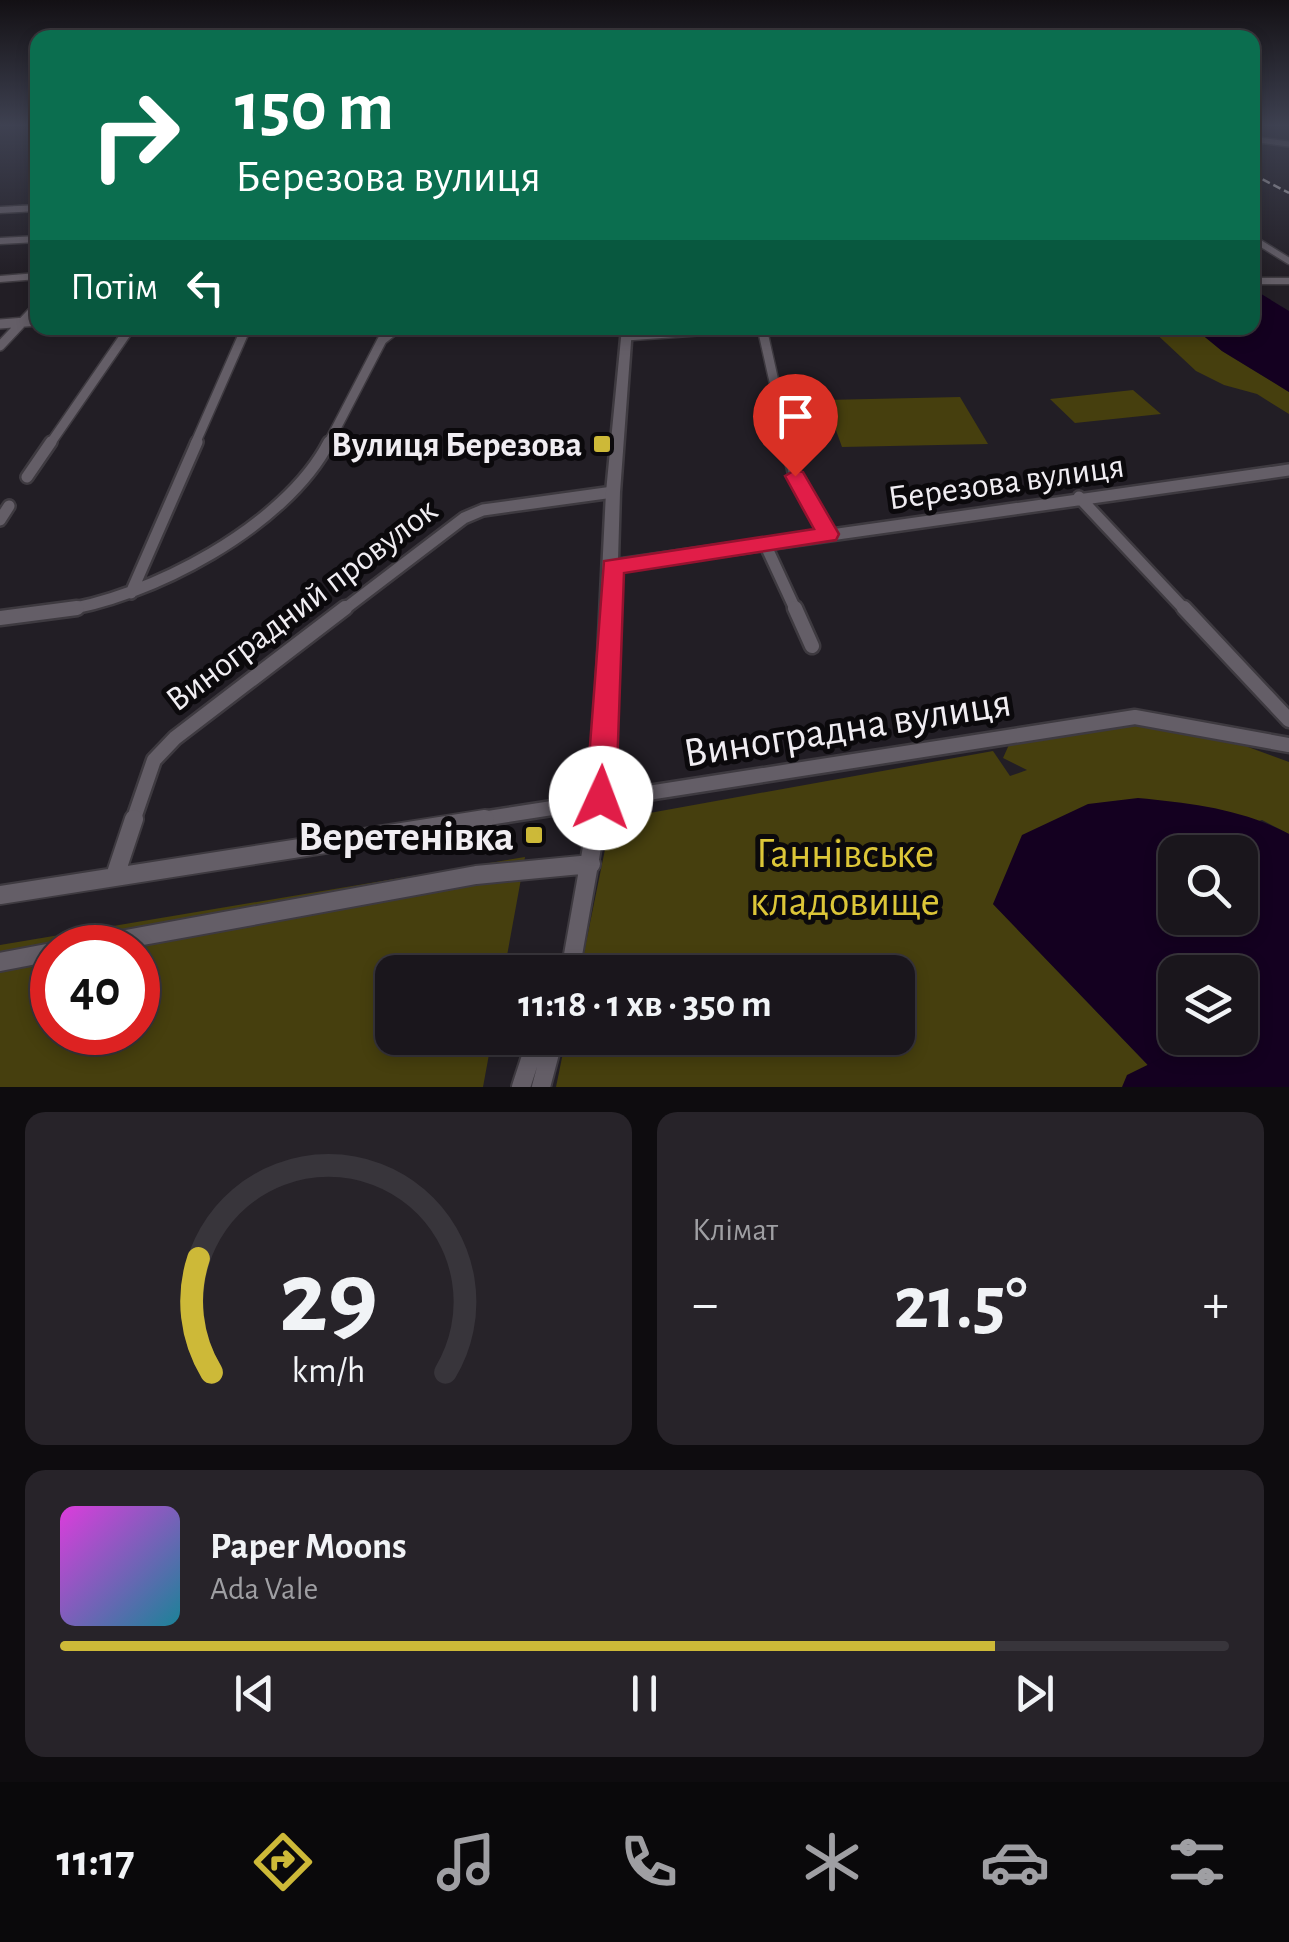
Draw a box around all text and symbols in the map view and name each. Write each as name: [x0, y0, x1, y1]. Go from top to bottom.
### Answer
icon: right: [70, 70, 200, 200]
text: 150 m: [235, 73, 394, 143]
text: Березова вулиця: [235, 155, 541, 200]
icon: left: [178, 260, 233, 315]
text: Потім: [70, 269, 158, 307]
pin: [753, 374, 838, 477]
icon: arrive: [768, 389, 823, 444]
place label: Вулиця Березова: [331, 428, 582, 463]
marker: Вулиця Березова: [591, 433, 613, 455]
street label: Березова вулиця: [886, 449, 1126, 516]
street label: Виноградний провулок: [160, 492, 444, 718]
street label: Виноградна вулиця: [680, 681, 1014, 775]
position arrow: [549, 746, 653, 850]
place label: Веретенівка: [298, 816, 514, 858]
marker: Веретенівка: [523, 824, 545, 846]
park label: Ганнівське кладовище: [750, 833, 940, 923]
map controls: [1158, 835, 1258, 1055]
button: search: [1158, 835, 1258, 935]
speed limit sign: 40: [30, 925, 160, 1055]
button: layers: [1158, 955, 1258, 1055]
text: 11:18 · 1 хв · 350 m: [518, 986, 772, 1024]
text: Клімат: [692, 1214, 778, 1246]
text: 29: [279, 1247, 378, 1351]
text: 21.5°: [894, 1267, 1027, 1342]
text: −: [692, 1277, 718, 1332]
text: +: [1203, 1277, 1229, 1332]
text: km/h: [292, 1353, 365, 1389]
text: Paper Moons: [210, 1528, 407, 1566]
text: Ada Vale: [210, 1573, 318, 1605]
icon: previous: [227, 1666, 282, 1721]
icon: pause: [617, 1666, 672, 1721]
icon: next: [1007, 1666, 1062, 1721]
icon: directions: [248, 1827, 318, 1897]
icon: music: [431, 1827, 501, 1897]
icon: phone: [614, 1827, 684, 1897]
icon: climate: [797, 1827, 867, 1897]
icon: car: [980, 1827, 1050, 1897]
icon: filters: [1162, 1827, 1232, 1897]
text: 11:17: [56, 1839, 135, 1884]

